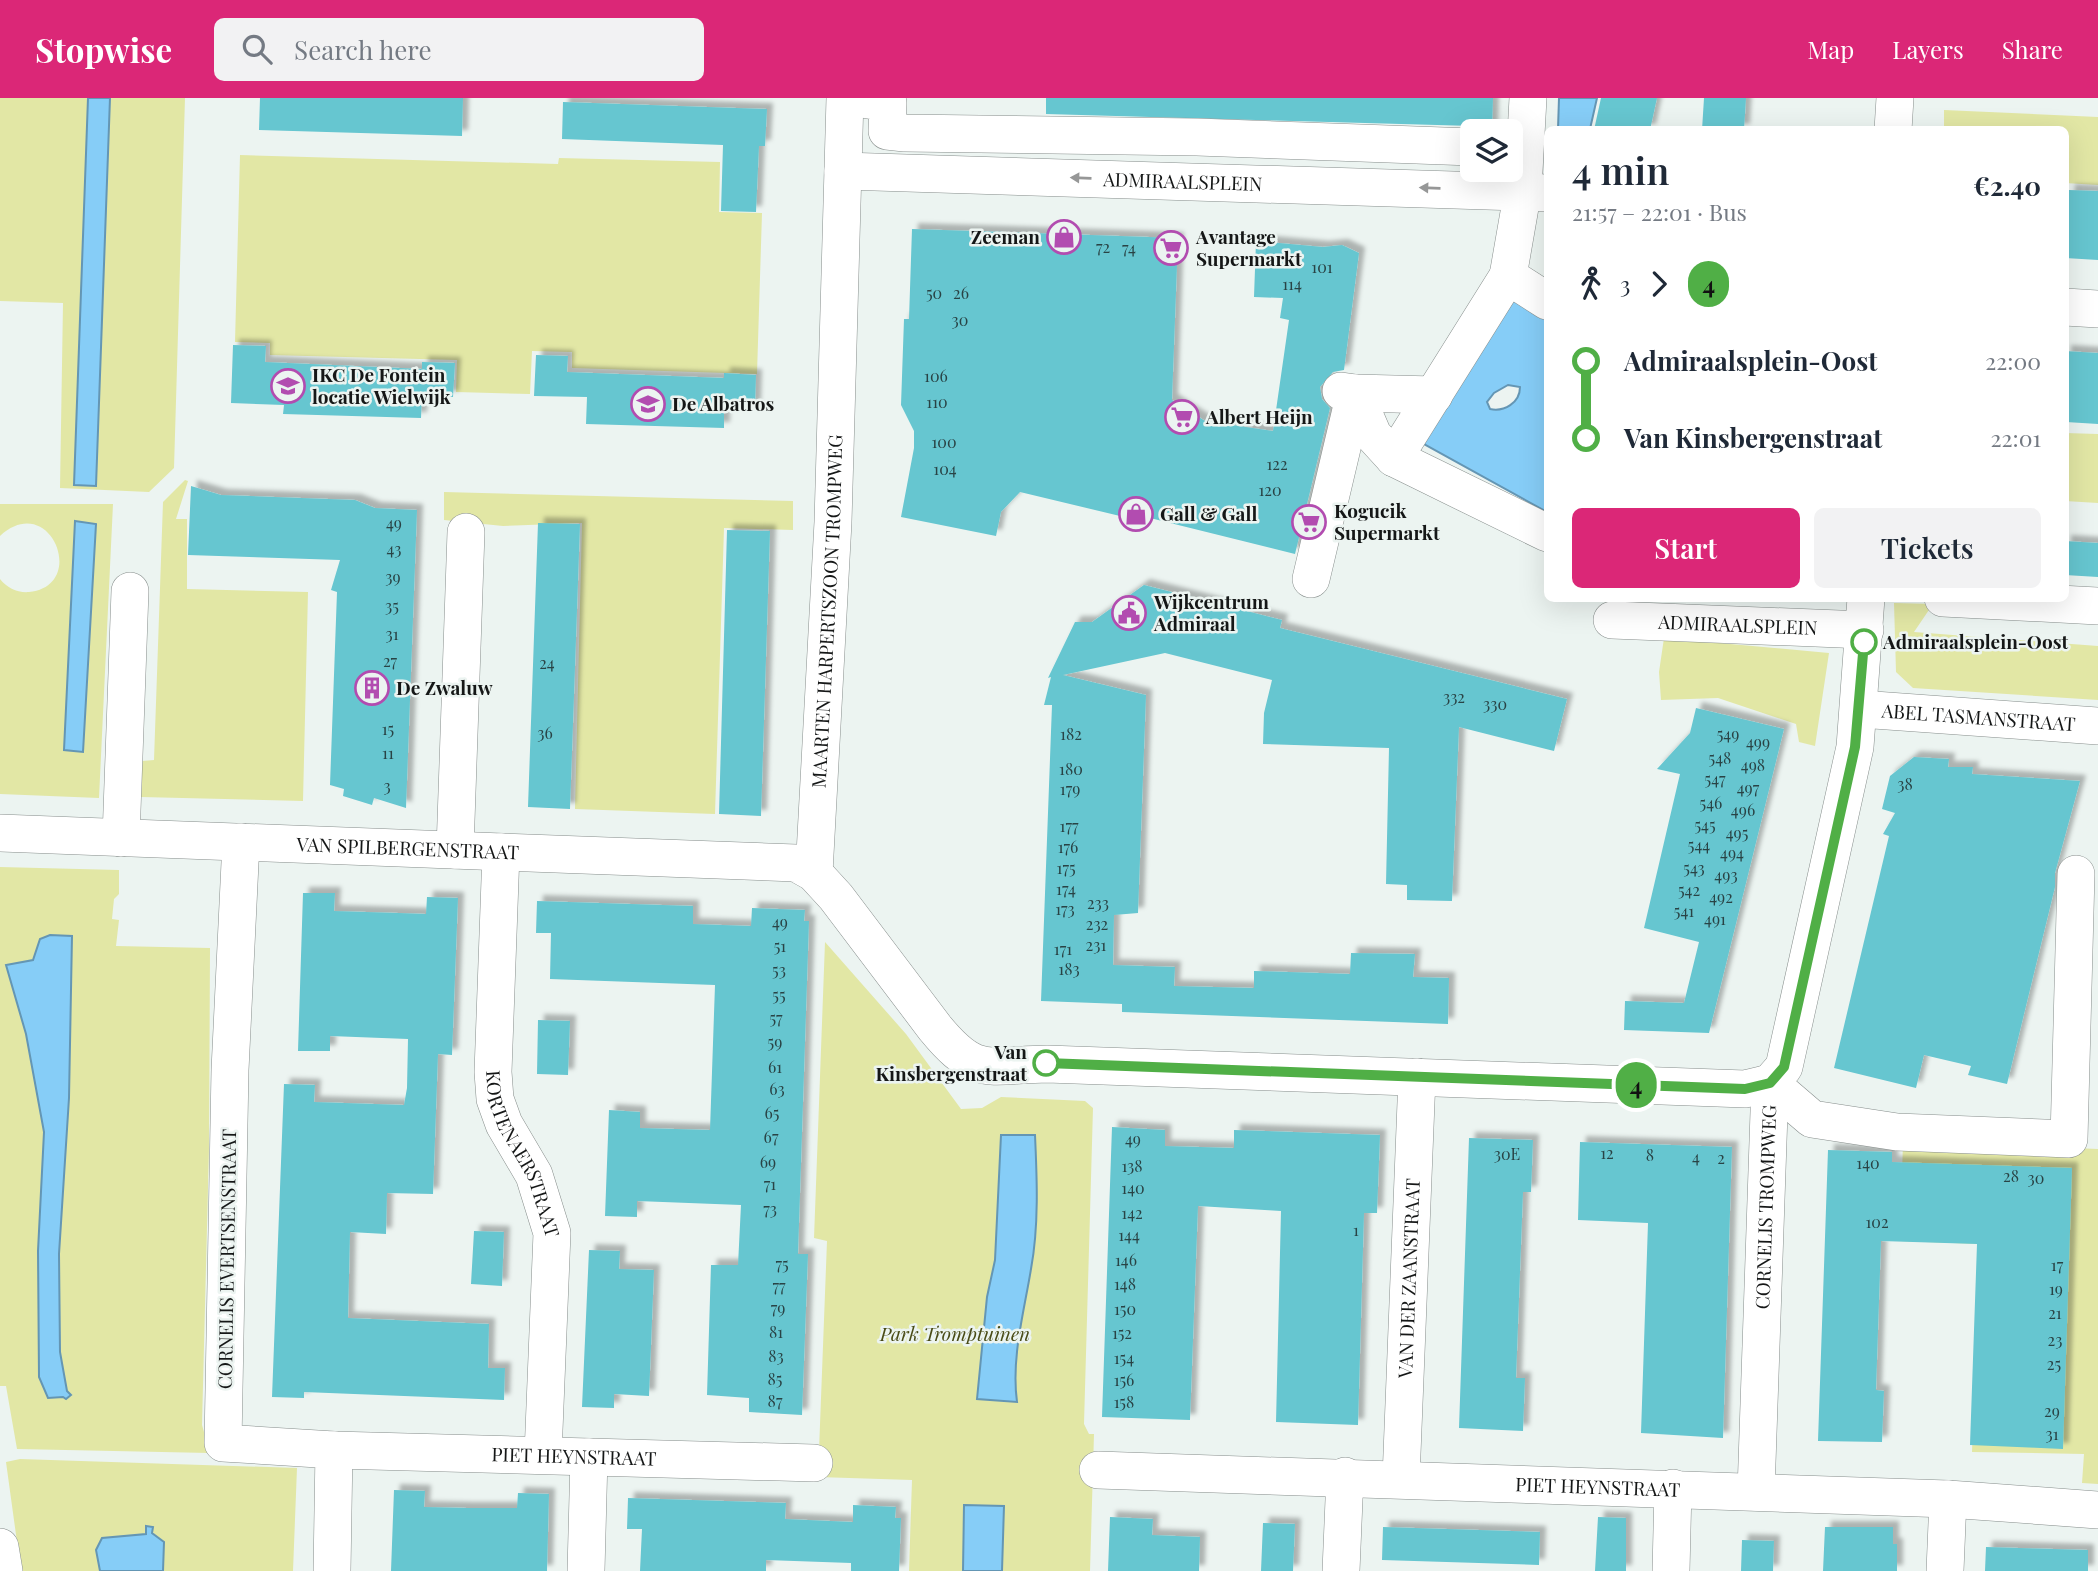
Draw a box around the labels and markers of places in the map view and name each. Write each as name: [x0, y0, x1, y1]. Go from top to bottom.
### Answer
shop icon: Zeeman: [1045, 218, 1083, 256]
place label: Zeeman: [971, 223, 1040, 249]
place label: Avantage Supermarkt: [1195, 223, 1302, 271]
supermarket icon: Avantage Supermarkt: [1152, 229, 1190, 267]
place label: IKC De Fontein locatie Wielwijk: [312, 361, 452, 409]
school or university icon: IKC De Fontein locatie Wielwijk: [269, 367, 307, 405]
school or university icon: De Albatros: [629, 385, 667, 423]
place label: De Albatros: [672, 390, 775, 416]
supermarket icon: Albert Heijn: [1163, 398, 1201, 436]
place label: Albert Heijn: [1205, 403, 1313, 429]
shop icon: Gall & Gall: [1117, 495, 1155, 533]
place label: Kogucik Supermarkt: [1334, 497, 1440, 545]
place label: Gall & Gall: [1160, 500, 1257, 526]
supermarket icon: Kogucik Supermarkt: [1290, 503, 1328, 541]
place label: Wijkcentrum Admiraal: [1153, 588, 1269, 636]
public building icon: Wijkcentrum Admiraal: [1110, 594, 1148, 632]
place label: Admiraalsplein-Oost: [1882, 628, 2068, 654]
marker: Admiraalsplein-Oost: [1851, 629, 1877, 655]
building icon: De Zwaluw: [353, 669, 391, 707]
place label: De Zwaluw: [396, 674, 493, 700]
place label: Van Kinsbergenstraat: [875, 1038, 1027, 1086]
marker: Van Kinsbergenstraat: [1033, 1050, 1059, 1076]

